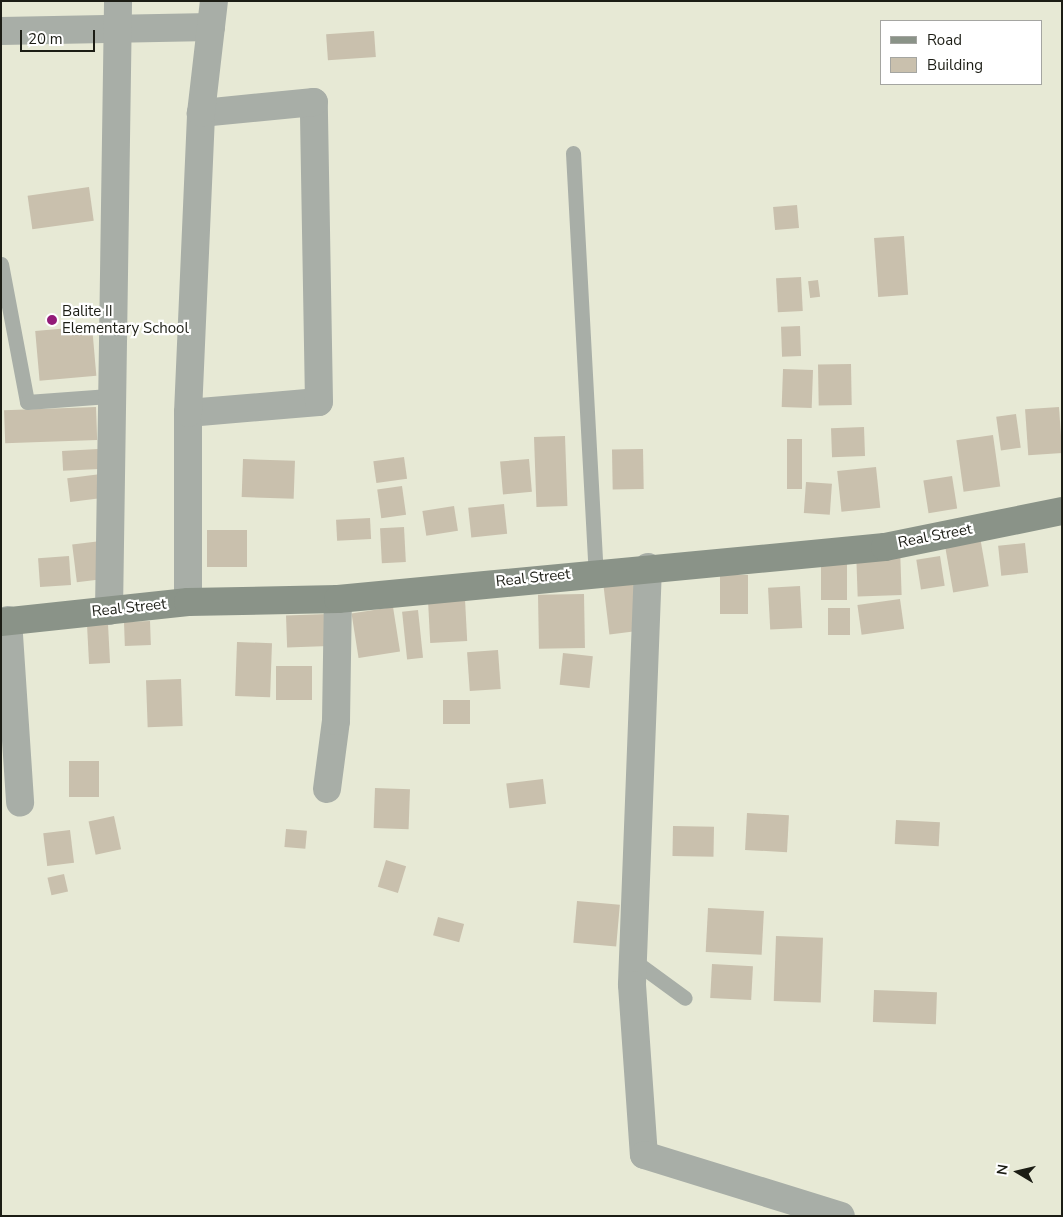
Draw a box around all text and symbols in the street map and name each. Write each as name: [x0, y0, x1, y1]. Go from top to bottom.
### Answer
scale bar: [22, 20, 98, 52]
legend: [880, 20, 1043, 85]
text: 20 m: [28, 29, 63, 49]
text: Road: [927, 30, 962, 50]
text: Building: [927, 55, 983, 75]
place label: Balite II Elementary School: [62, 302, 189, 337]
marker: Balite II Elementary School: [46, 314, 58, 326]
street label: Real Street: [896, 520, 974, 552]
street label: Real Street: [495, 565, 571, 591]
street label: Real Street: [91, 595, 167, 621]
north arrow: [993, 1147, 1043, 1197]
text: N: [992, 1163, 1013, 1176]

